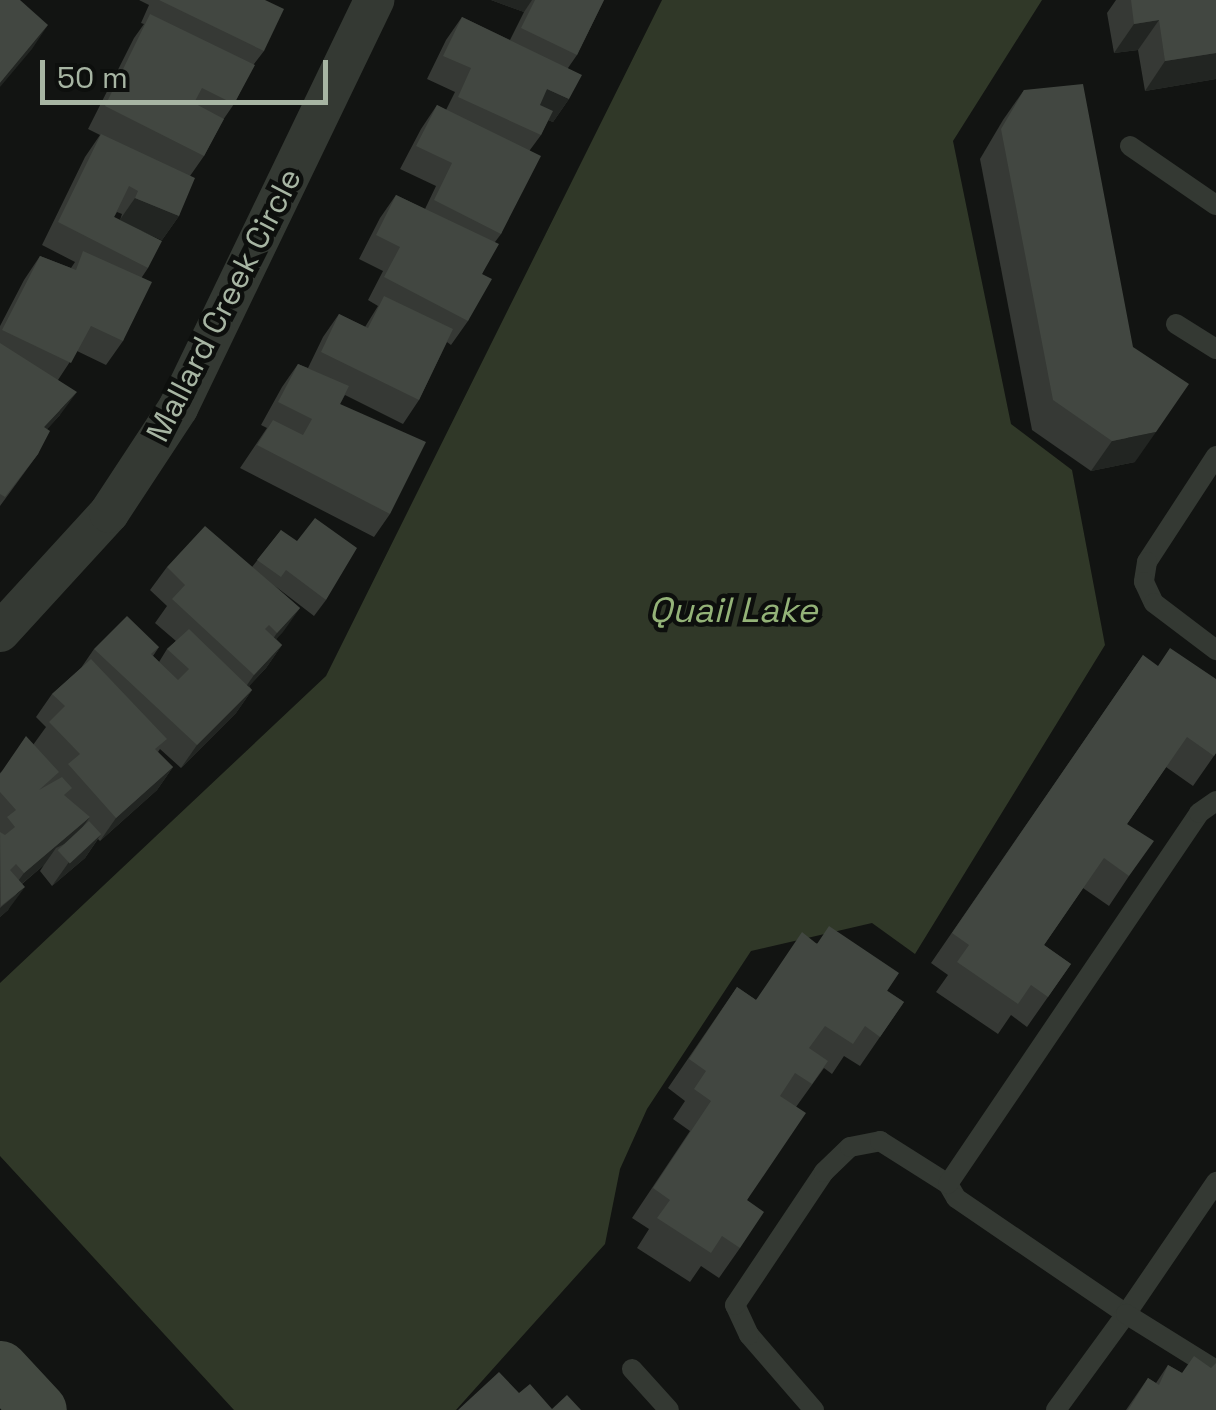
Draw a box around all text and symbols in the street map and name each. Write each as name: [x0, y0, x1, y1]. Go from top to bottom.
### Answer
scale bar: [45, 40, 332, 102]
text: 50 m: [57, 58, 128, 97]
street label: Mallard Creek Circle: [138, 162, 310, 448]
water label: Quail Lake: [649, 589, 817, 631]

